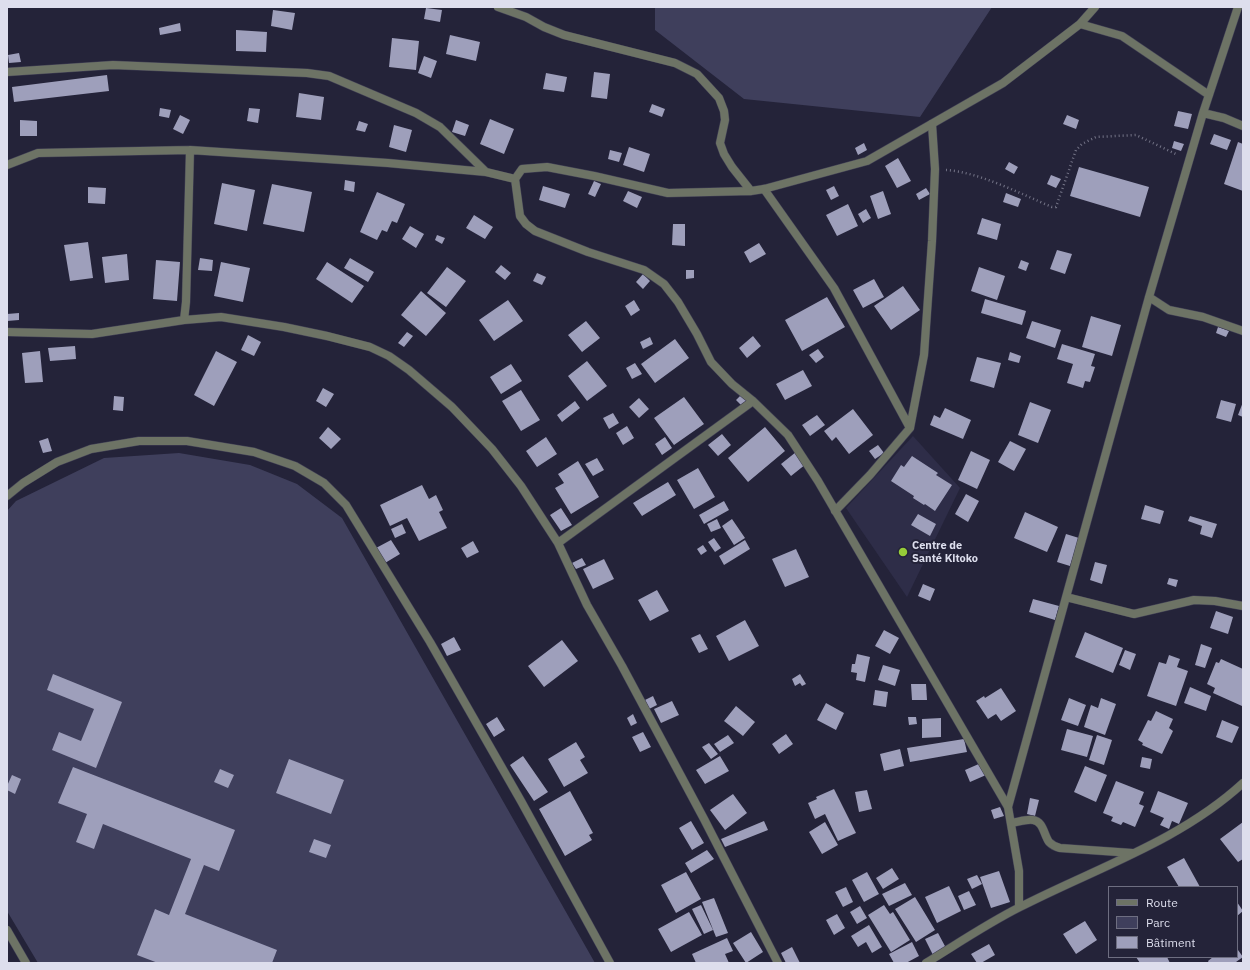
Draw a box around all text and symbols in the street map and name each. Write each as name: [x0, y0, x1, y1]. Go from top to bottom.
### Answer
place label: Centre de Santé Kitoko: [912, 539, 978, 565]
marker: Centre de Santé Kitoko: [897, 546, 909, 558]
legend: [1108, 886, 1238, 958]
text: Route: [1146, 895, 1178, 910]
text: Parc: [1146, 915, 1170, 930]
text: Bâtiment: [1146, 935, 1196, 950]

